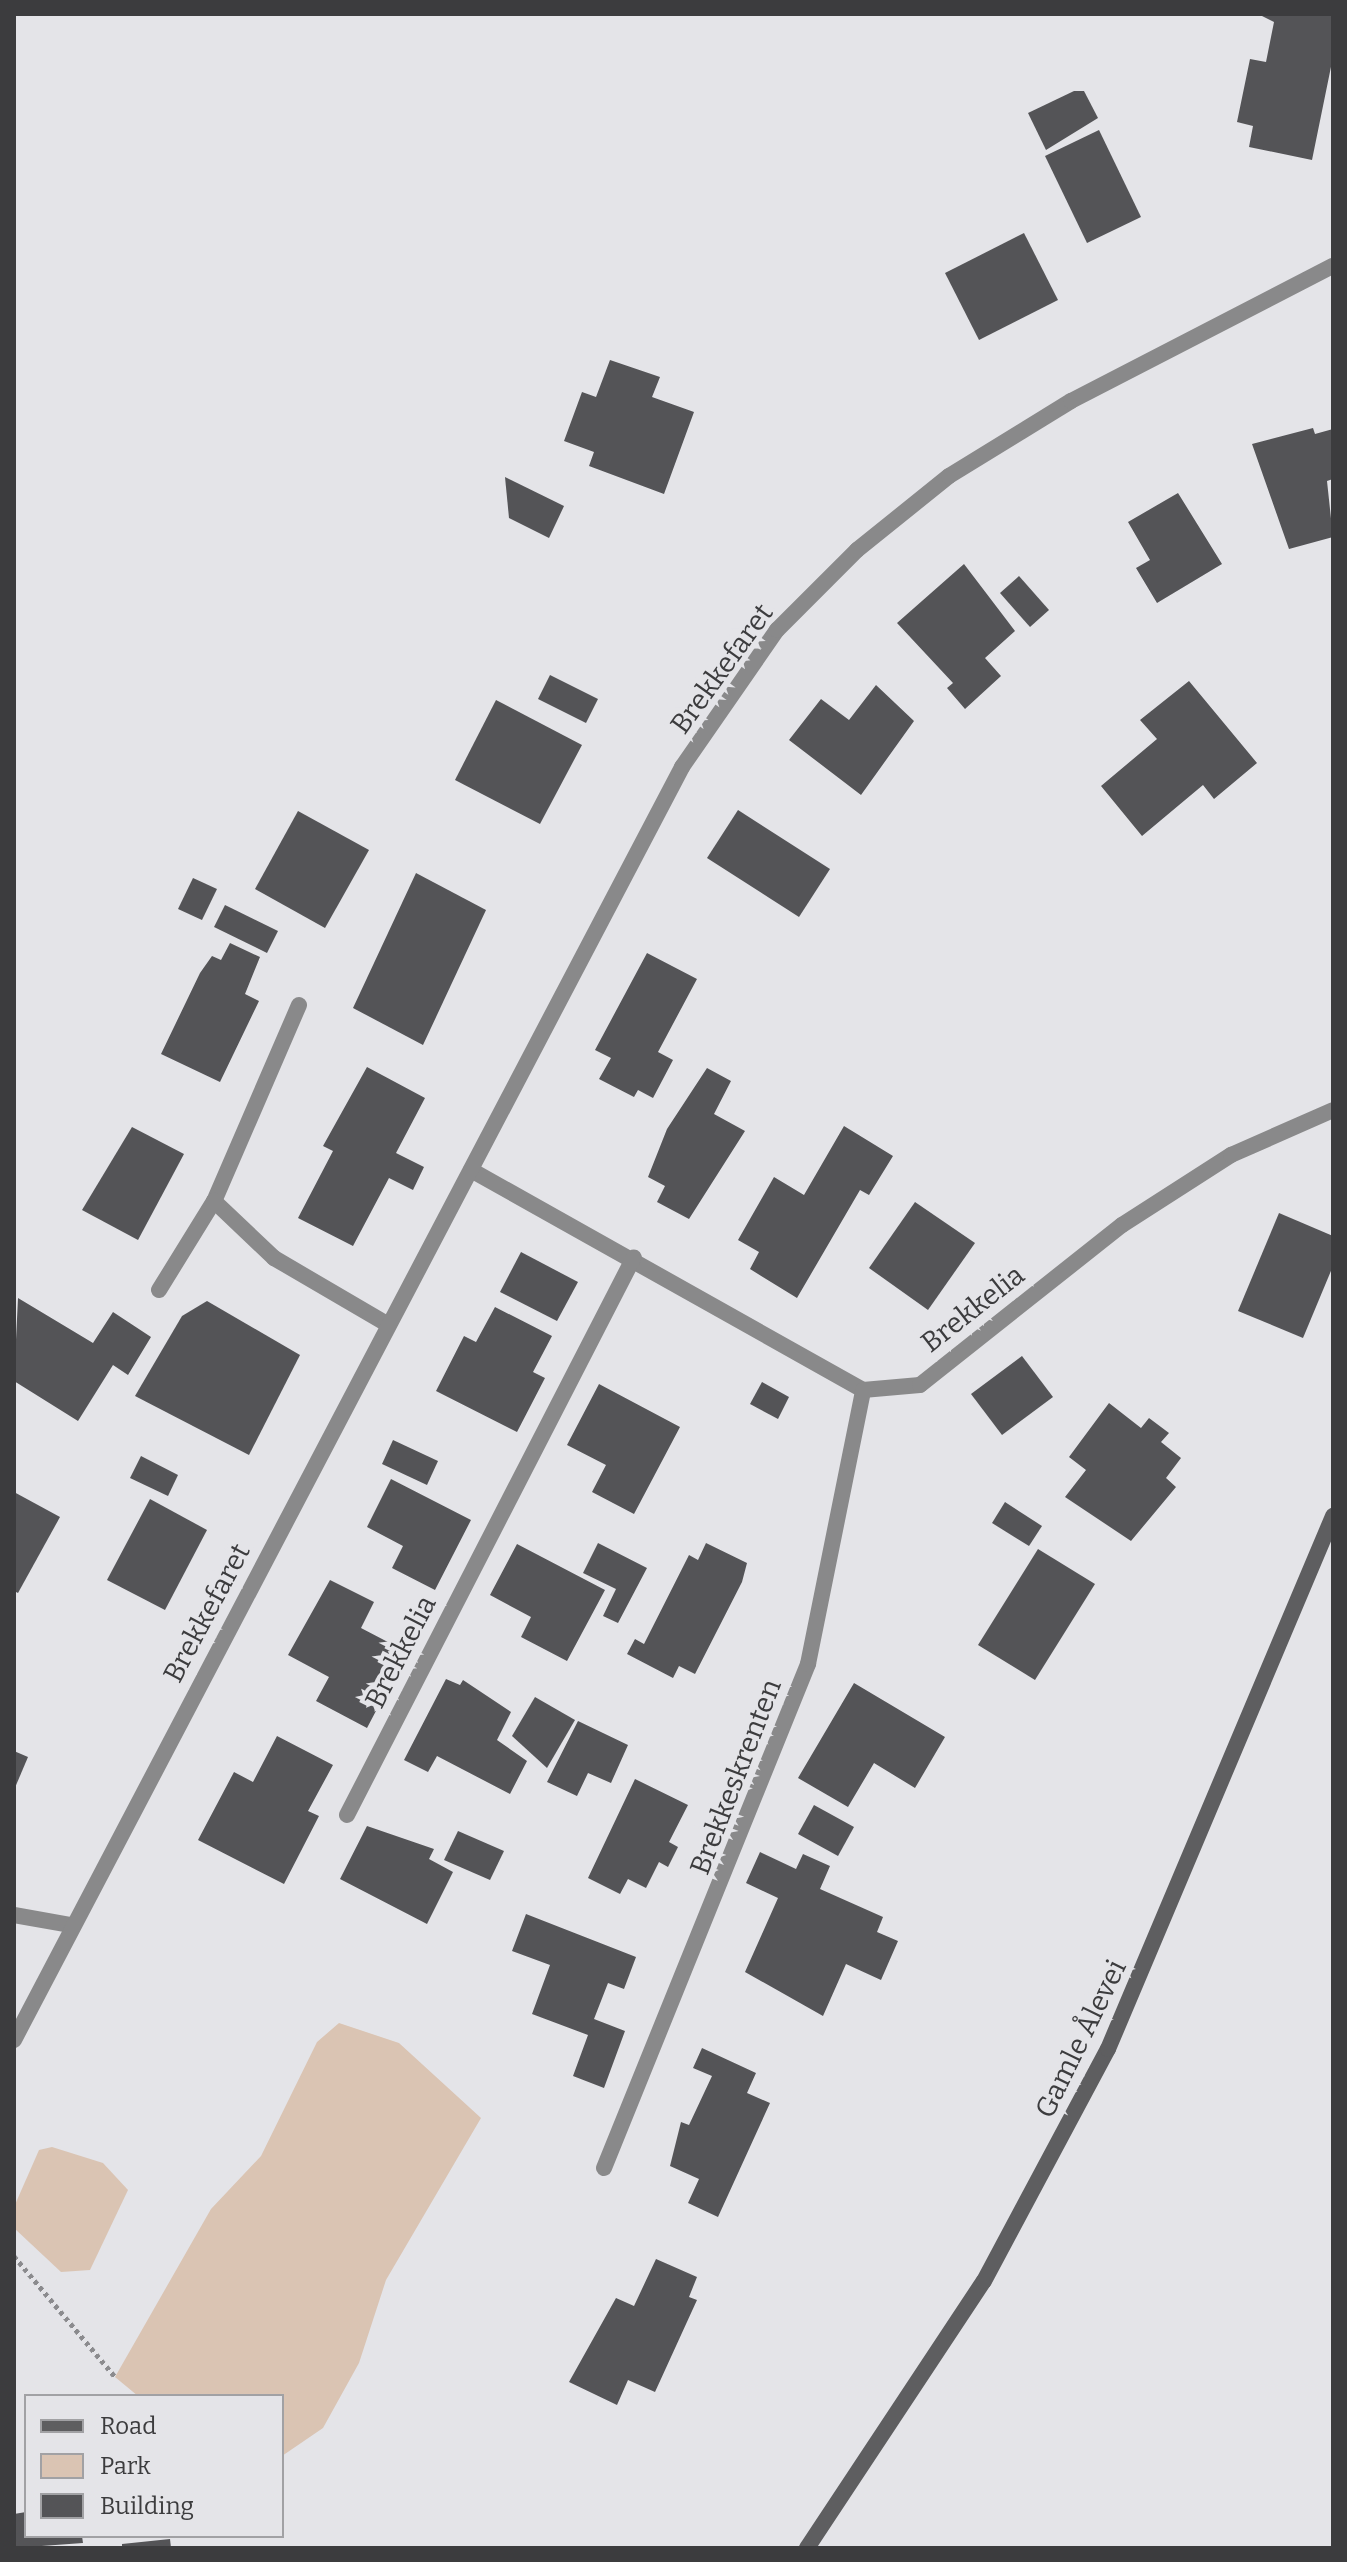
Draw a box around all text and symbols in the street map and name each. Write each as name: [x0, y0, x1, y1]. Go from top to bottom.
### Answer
street label: Brekkefaret: [664, 598, 780, 740]
street label: Brekkelia: [915, 1258, 1031, 1360]
street label: Brekkefaret: [156, 1538, 258, 1688]
street label: Brekkelia: [358, 1590, 444, 1714]
street label: Brekkeskrenten: [683, 1675, 789, 1879]
street label: Gamle Ålevei: [1028, 1955, 1134, 2123]
legend: [24, 2394, 284, 2538]
text: Road: [100, 2412, 156, 2440]
text: Park: [100, 2452, 151, 2480]
text: Building: [100, 2492, 194, 2520]

